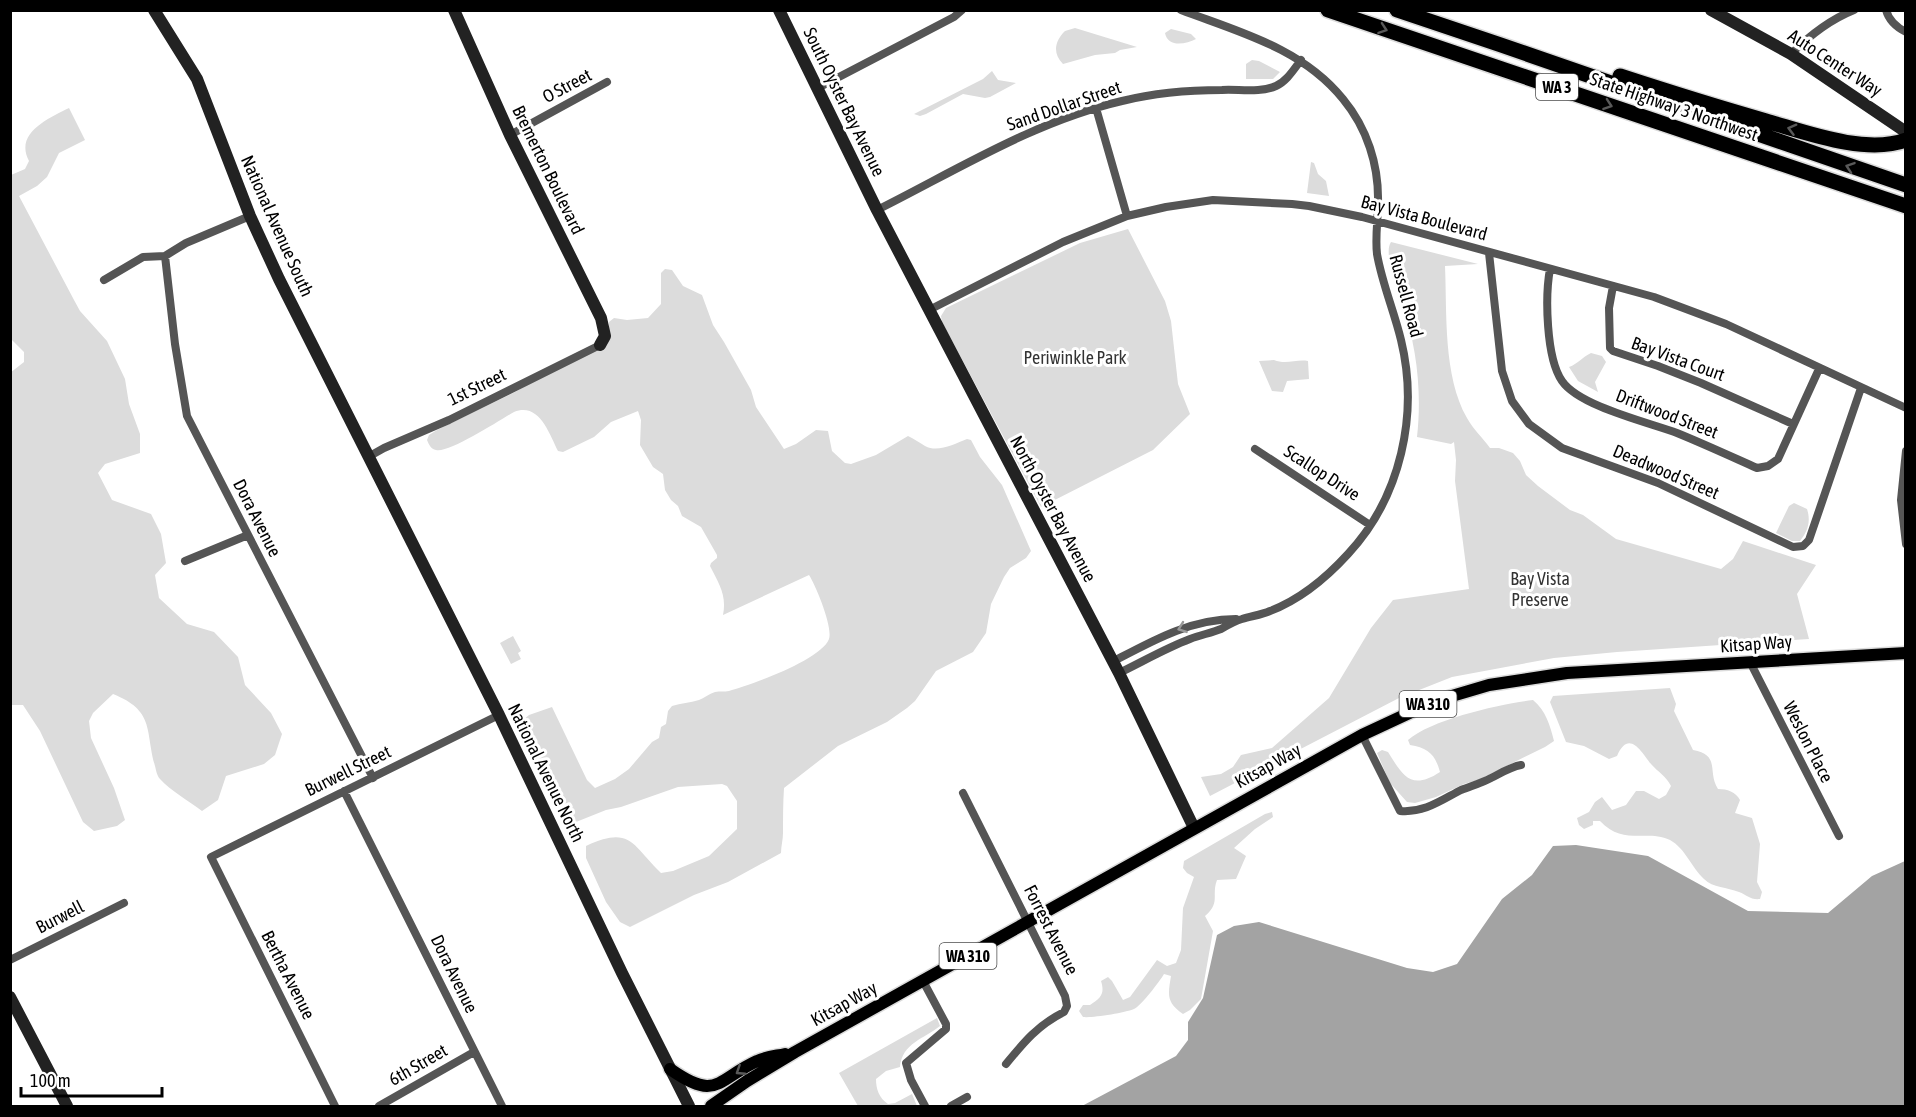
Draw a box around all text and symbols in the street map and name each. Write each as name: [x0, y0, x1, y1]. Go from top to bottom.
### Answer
one-way arrow: [1378, 22, 1388, 34]
street label: South Oyster Bay Avenue: [799, 24, 890, 180]
street label: Auto Center Way: [1784, 24, 1886, 101]
street label: O Street: [539, 64, 595, 107]
street label: State Highway 3 Northwest: [1588, 68, 1761, 145]
road number: WA 3: [1536, 74, 1578, 100]
street label: Sand Dollar Street: [1004, 76, 1124, 135]
one-way arrow: [1602, 97, 1613, 110]
street label: Bremerton Boulevard: [508, 102, 589, 238]
one-way arrow: [1787, 123, 1797, 136]
street label: National Avenue South: [237, 152, 318, 300]
one-way arrow: [1845, 161, 1856, 174]
street label: Bay Vista Boulevard: [1359, 191, 1490, 244]
street label: Russell Road: [1385, 252, 1428, 340]
street label: Bay Vista Court: [1629, 332, 1728, 385]
park label: Periwinkle Park: [1023, 347, 1127, 368]
street label: 1st Street: [444, 364, 509, 410]
street label: Driftwood Street: [1613, 384, 1721, 443]
street label: North Oyster Bay Avenue: [1006, 432, 1101, 585]
street label: Scallop Drive: [1280, 440, 1364, 505]
street label: Deadwood Street: [1610, 440, 1722, 503]
street label: Dora Avenue: [229, 476, 286, 560]
park label: Bay Vista Preserve: [1510, 568, 1570, 610]
one-way arrow: [1178, 621, 1188, 634]
street label: Kitsap Way: [1719, 631, 1793, 656]
road number: WA 310: [1400, 691, 1456, 717]
street label: Weslon Place: [1779, 698, 1838, 786]
street label: National Avenue North: [504, 700, 589, 845]
street label: Kitsap Way: [1231, 739, 1304, 792]
street label: Burwell Street: [301, 741, 394, 800]
street label: Forrest Avenue: [1020, 881, 1083, 978]
street label: Burwell: [32, 896, 87, 937]
street label: Bertha Avenue: [257, 927, 320, 1022]
street label: Dora Avenue: [427, 931, 482, 1016]
road number: WA 310: [940, 943, 996, 969]
street label: Kitsap Way: [807, 977, 880, 1030]
street label: 6th Street: [385, 1039, 451, 1090]
scale bar: [21, 1060, 162, 1098]
one-way arrow: [736, 1064, 747, 1075]
text: 100 m: [30, 1070, 71, 1091]

